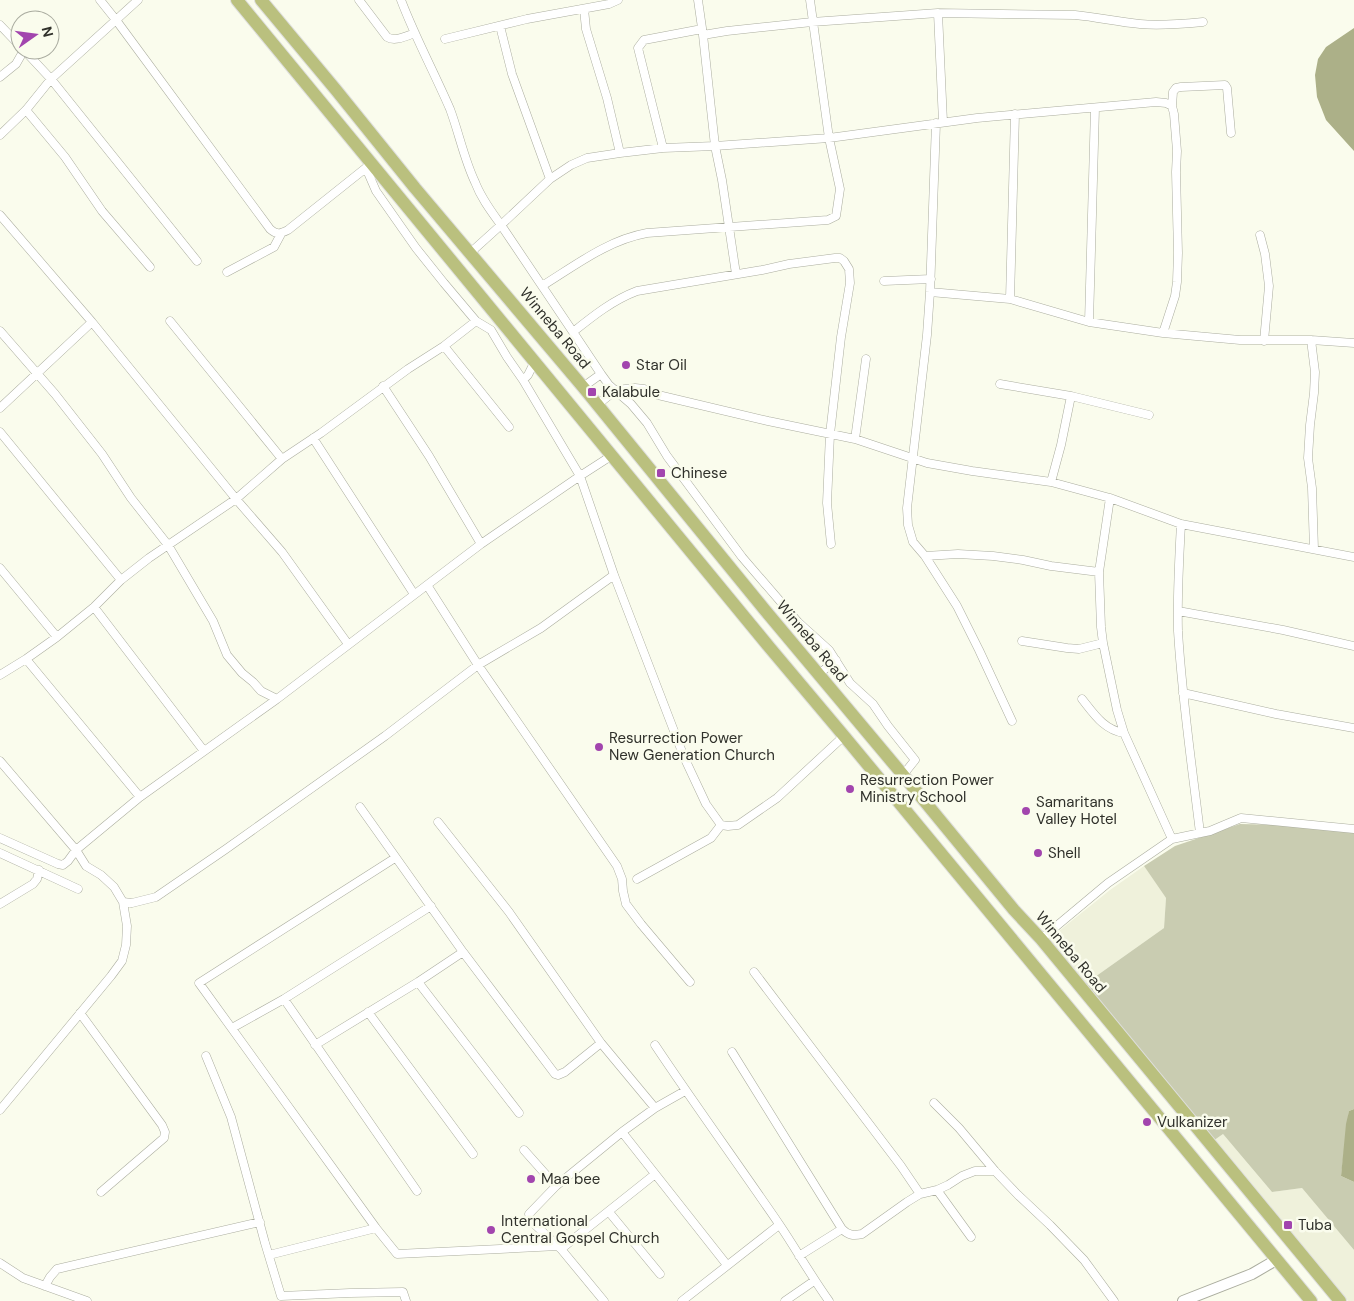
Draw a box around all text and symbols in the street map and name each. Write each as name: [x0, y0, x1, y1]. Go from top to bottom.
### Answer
north arrow: [10, 10, 60, 60]
text: N: [38, 25, 58, 39]
street label: Winneba Road: [515, 283, 595, 373]
place label: Star Oil: [636, 355, 687, 375]
marker: Star Oil: [620, 359, 632, 371]
place label: Kalabule: [602, 382, 660, 402]
marker: Kalabule: [586, 386, 598, 398]
place label: Chinese: [671, 463, 727, 483]
marker: Chinese: [655, 467, 667, 479]
street label: Winneba Road: [772, 596, 852, 686]
place label: Resurrection Power New Generation Church: [609, 728, 775, 765]
marker: Resurrection Power New Generation Church: [593, 741, 605, 753]
place label: Resurrection Power Ministry School: [860, 770, 994, 807]
marker: Resurrection Power Ministry School: [844, 783, 856, 795]
place label: Samaritans Valley Hotel: [1036, 792, 1117, 829]
marker: Samaritans Valley Hotel: [1020, 805, 1032, 817]
place label: Shell: [1048, 843, 1081, 863]
marker: Shell: [1032, 847, 1044, 859]
street label: Winneba Road: [1031, 907, 1111, 997]
place label: Vulkanizer: [1157, 1112, 1228, 1132]
marker: Vulkanizer: [1141, 1116, 1153, 1128]
place label: Maa bee: [541, 1169, 600, 1189]
marker: Maa bee: [525, 1173, 537, 1185]
place label: International Central Gospel Church: [501, 1211, 659, 1248]
place label: Tuba: [1298, 1215, 1332, 1235]
marker: Tuba: [1282, 1219, 1294, 1231]
marker: International Central Gospel Church: [485, 1224, 497, 1236]

